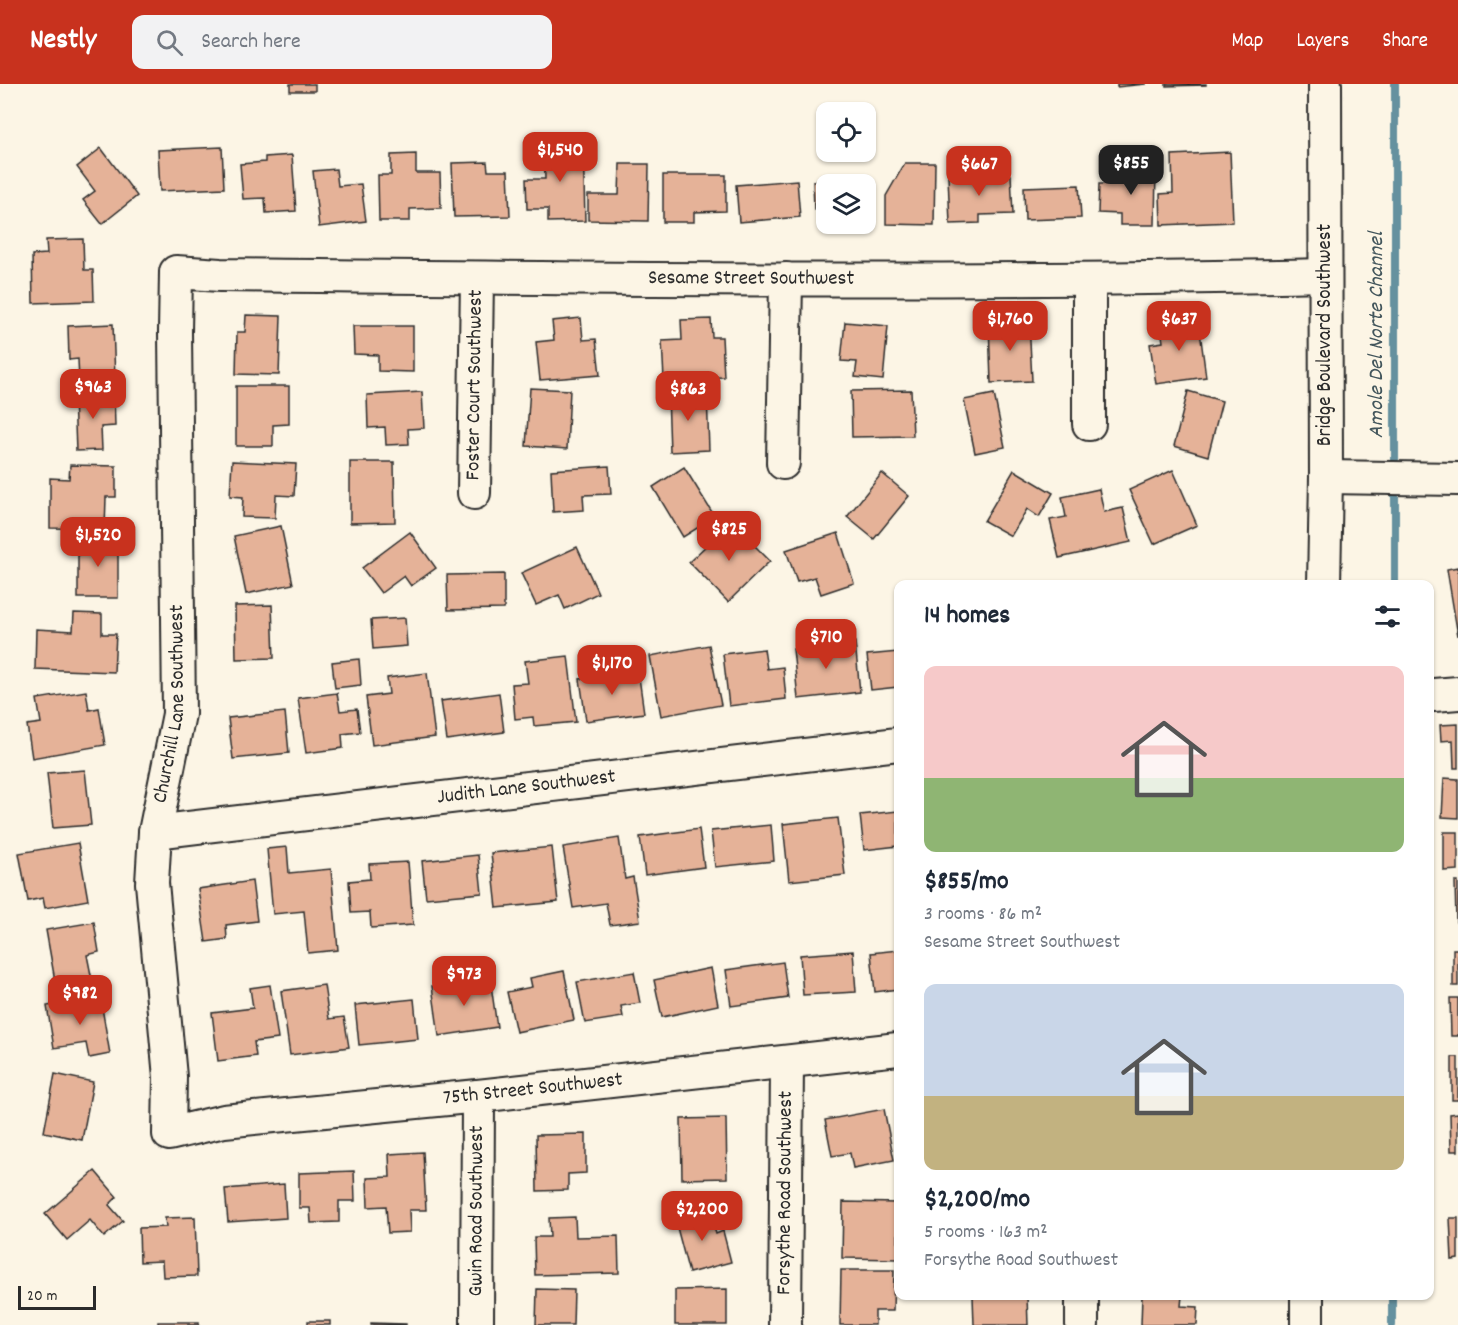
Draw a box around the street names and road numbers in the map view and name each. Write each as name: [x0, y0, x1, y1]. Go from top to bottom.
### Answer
street label: Bridge Boulevard Southwest: [1311, 223, 1341, 446]
street label: Sesame Street Southwest: [648, 264, 854, 295]
street label: Foster Court Southwest: [459, 289, 492, 481]
street label: Churchill Lane Southwest: [146, 604, 194, 806]
street label: Judith Lane Southwest: [436, 763, 617, 813]
street label: 75th Street Southwest: [442, 1066, 624, 1114]
street label: Forsythe Road Southwest: [770, 1091, 802, 1295]
street label: Gwin Road Southwest: [462, 1125, 493, 1297]

